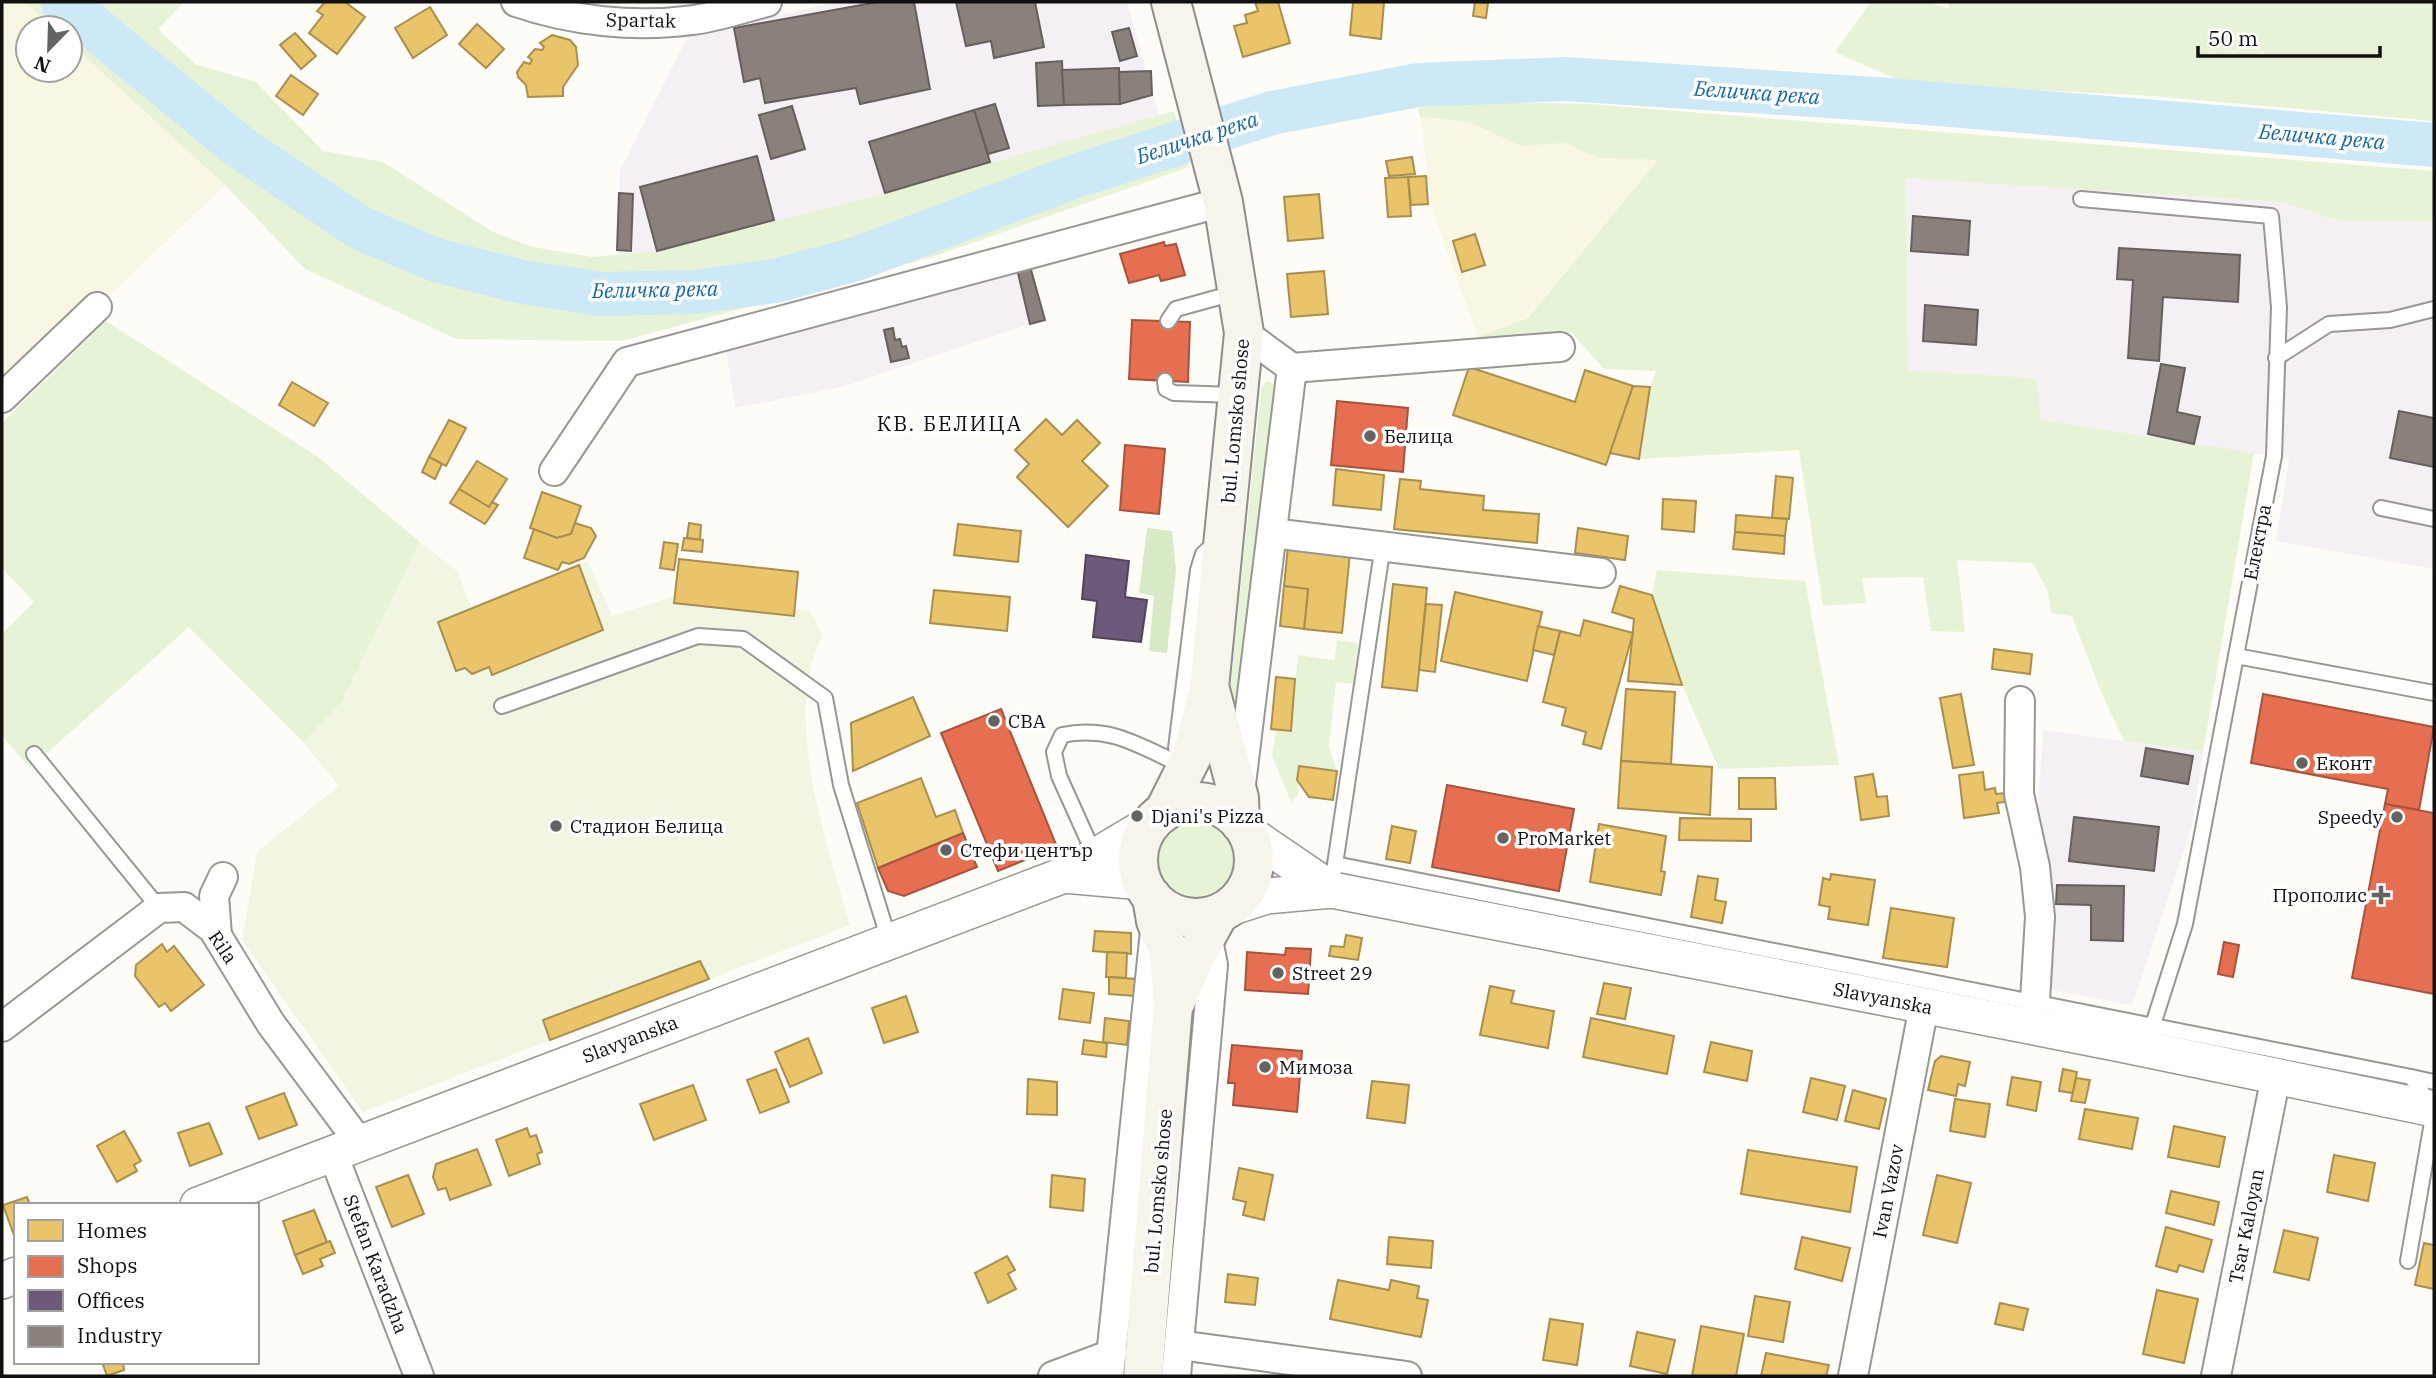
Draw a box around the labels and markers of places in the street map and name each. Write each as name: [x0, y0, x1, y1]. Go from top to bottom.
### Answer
place label: Белица: [1384, 424, 1453, 448]
marker: Белица: [1362, 428, 1378, 444]
place label: CBA: [1008, 709, 1046, 733]
marker: CBA: [986, 713, 1002, 729]
place label: Еконт: [2316, 751, 2372, 775]
marker: Еконт: [2294, 755, 2310, 771]
place label: Djani's Pizza: [1151, 804, 1264, 828]
place label: Speedy: [2318, 805, 2384, 829]
marker: Djani's Pizza: [1129, 808, 1145, 824]
marker: Speedy: [2389, 809, 2405, 825]
place label: Стадион Белица: [570, 814, 724, 838]
marker: Стадион Белица: [548, 818, 564, 834]
place label: ProMarket: [1517, 826, 1611, 850]
marker: ProMarket: [1495, 830, 1511, 846]
place label: Стефи център: [960, 838, 1093, 862]
marker: Стефи център: [938, 842, 954, 858]
place label: Прополис: [2272, 883, 2367, 907]
marker: Прополис: [2373, 887, 2389, 903]
place label: Street 29: [1292, 961, 1373, 985]
marker: Street 29: [1270, 965, 1286, 981]
place label: Мимоза: [1279, 1055, 1353, 1079]
marker: Мимоза: [1257, 1059, 1273, 1075]

